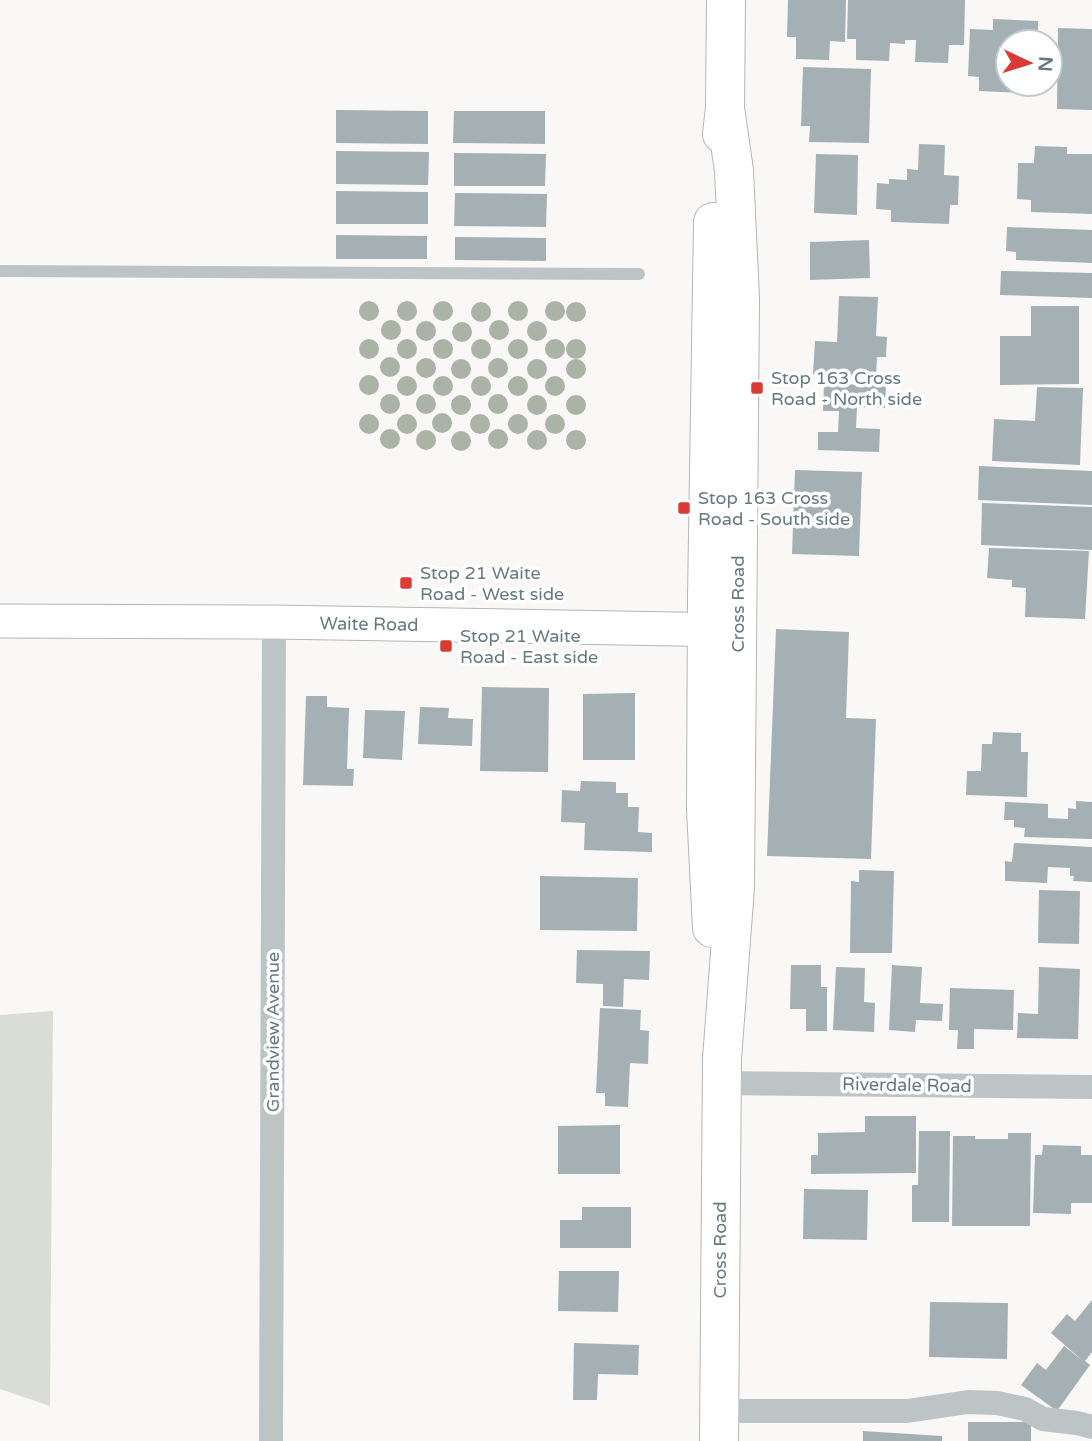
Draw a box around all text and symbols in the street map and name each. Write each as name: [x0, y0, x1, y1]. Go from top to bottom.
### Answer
north arrow: [994, 28, 1064, 98]
text: N: [1033, 56, 1056, 72]
place label: Stop 163 Cross Road - North side: [771, 367, 922, 410]
marker: Stop 163 Cross Road - North side: [749, 380, 765, 396]
place label: Stop 163 Cross Road - South side: [698, 487, 850, 530]
marker: Stop 163 Cross Road - South side: [676, 500, 692, 516]
street label: Cross Road: [727, 555, 749, 653]
place label: Stop 21 Waite Road - West side: [420, 562, 564, 605]
marker: Stop 21 Waite Road - West side: [398, 575, 414, 591]
street label: Waite Road: [319, 612, 419, 636]
place label: Stop 21 Waite Road - East side: [460, 625, 598, 668]
marker: Stop 21 Waite Road - East side: [438, 638, 454, 654]
street label: Grandview Avenue: [262, 952, 284, 1112]
street label: Riverdale Road: [842, 1073, 972, 1097]
street label: Cross Road: [709, 1201, 731, 1299]

